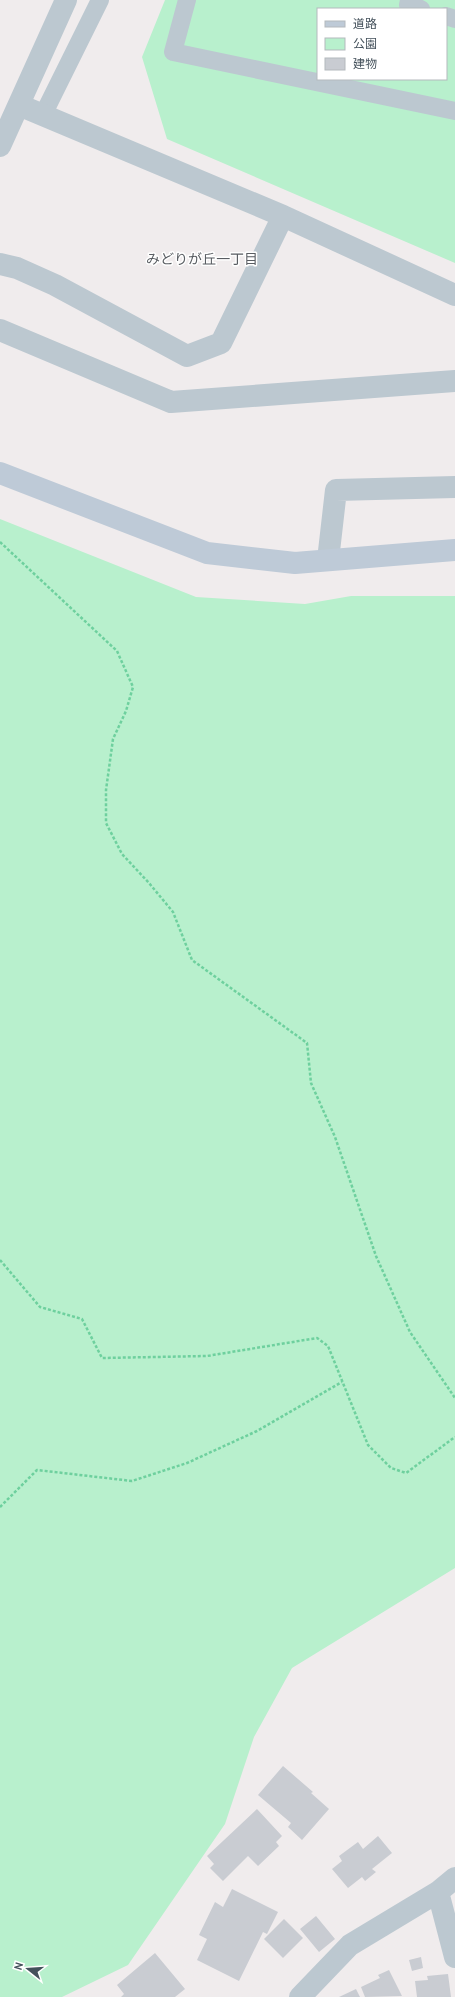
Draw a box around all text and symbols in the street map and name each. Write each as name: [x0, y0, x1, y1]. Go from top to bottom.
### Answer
legend: [317, 8, 447, 80]
text: 道路: [353, 16, 377, 31]
text: 公園: [353, 36, 377, 51]
text: 建物: [353, 56, 377, 71]
district label: みどりが丘一丁目: [146, 250, 258, 268]
north arrow: [8, 1949, 48, 1989]
text: N: [11, 1961, 26, 1972]

